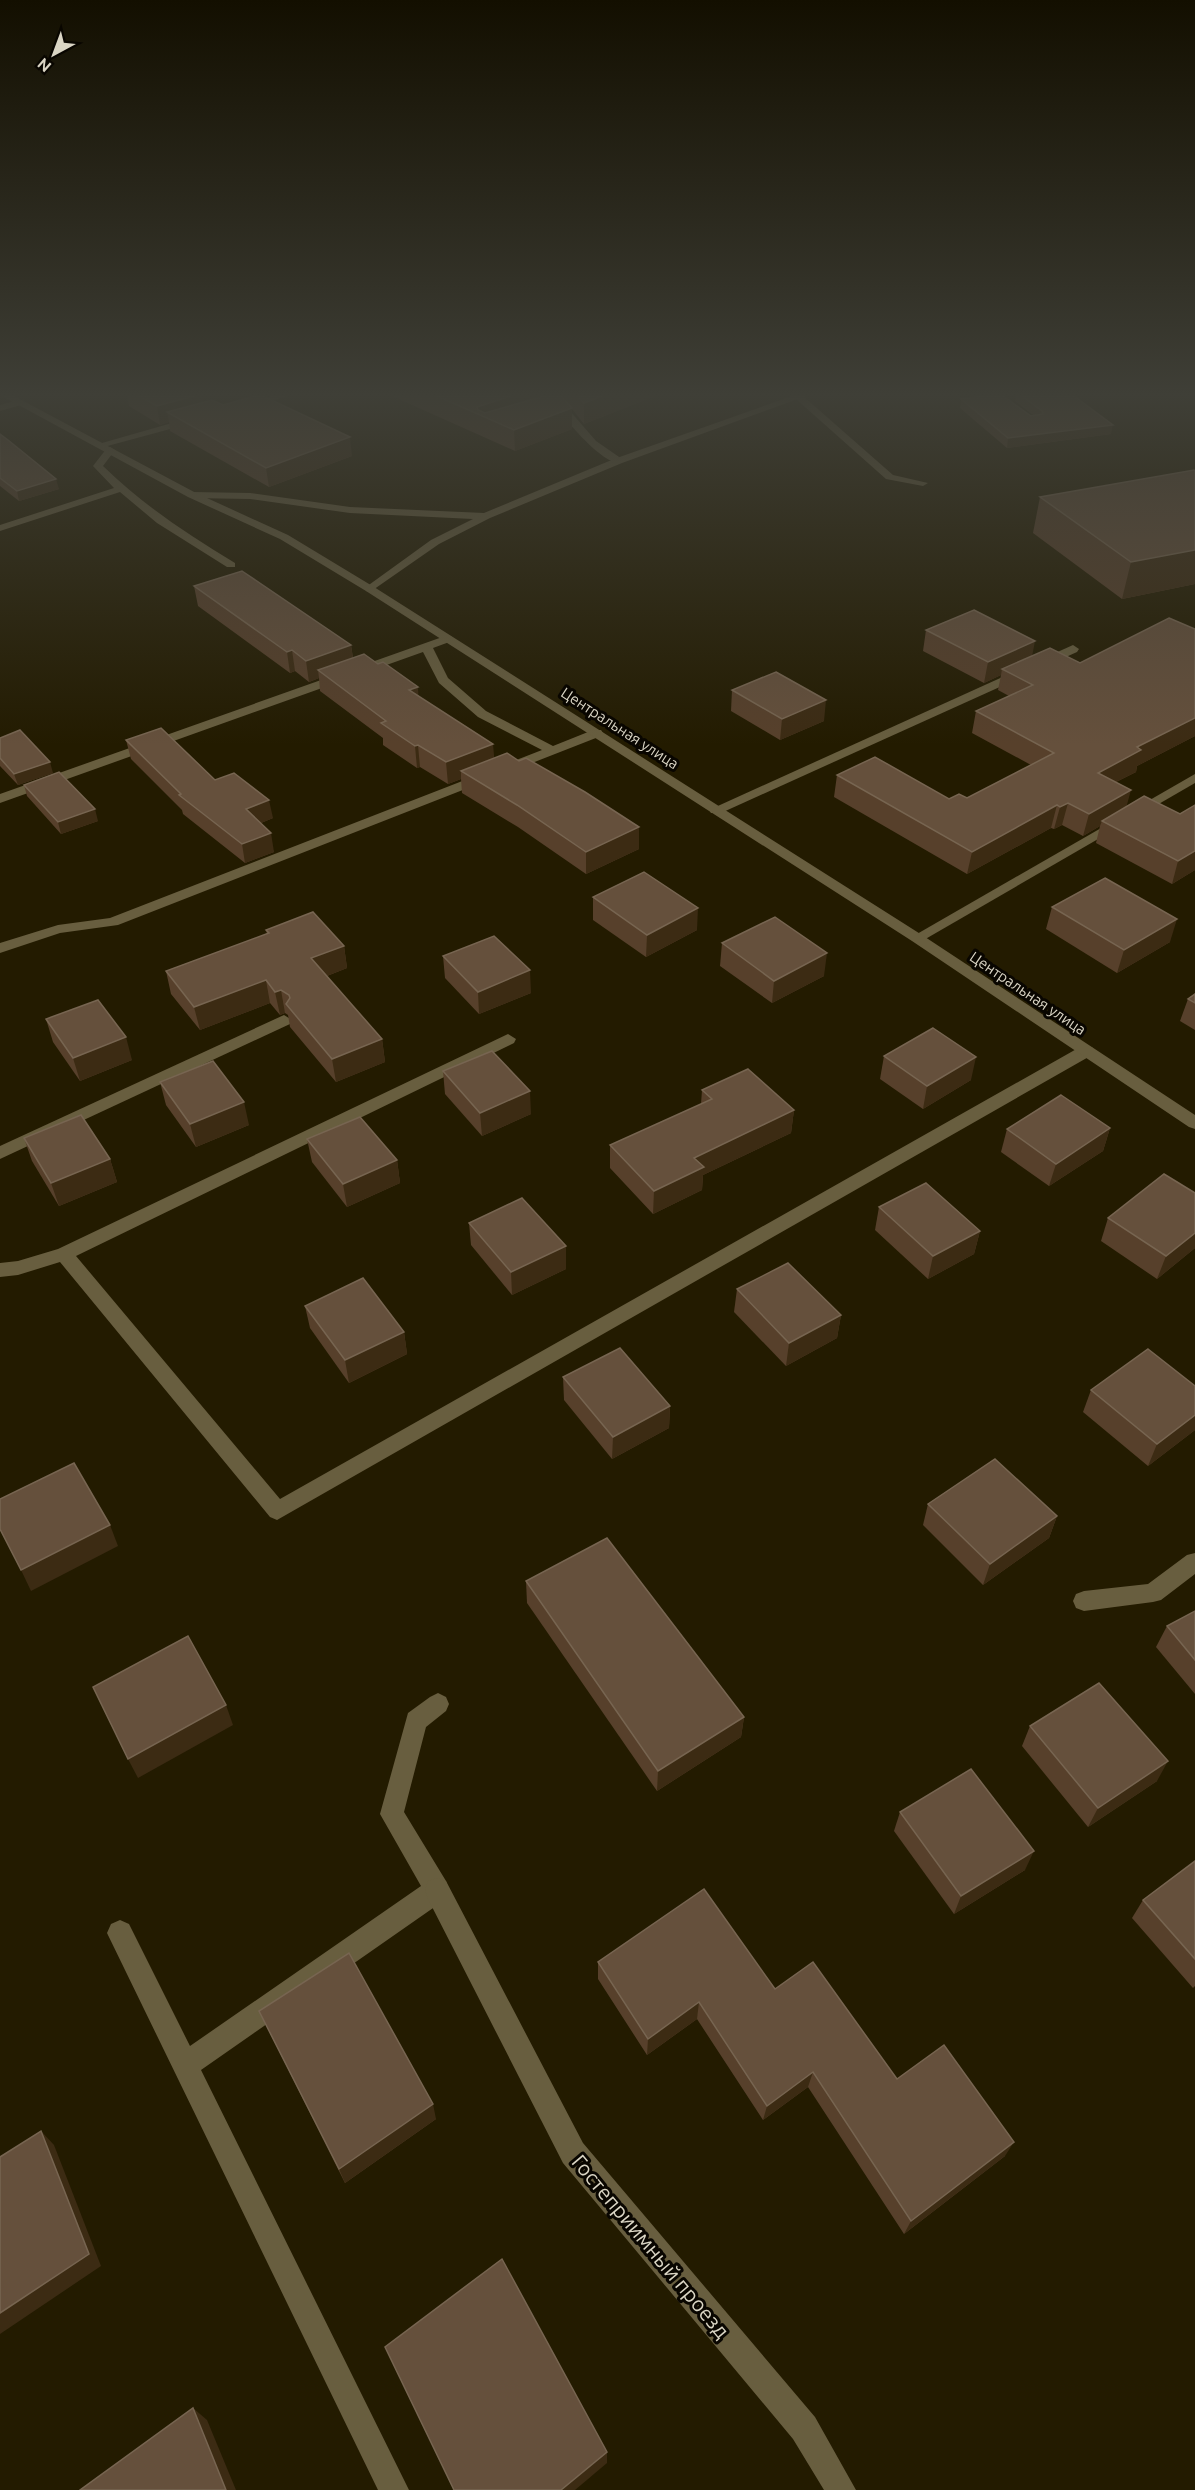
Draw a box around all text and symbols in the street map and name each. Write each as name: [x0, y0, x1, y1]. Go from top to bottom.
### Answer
north arrow: [24, 24, 84, 84]
text: N: [34, 55, 55, 76]
street label: Центральная улица: [558, 684, 682, 772]
street label: Центральная улица: [967, 948, 1089, 1038]
street label: Гостеприимный проезд: [567, 2150, 735, 2342]

